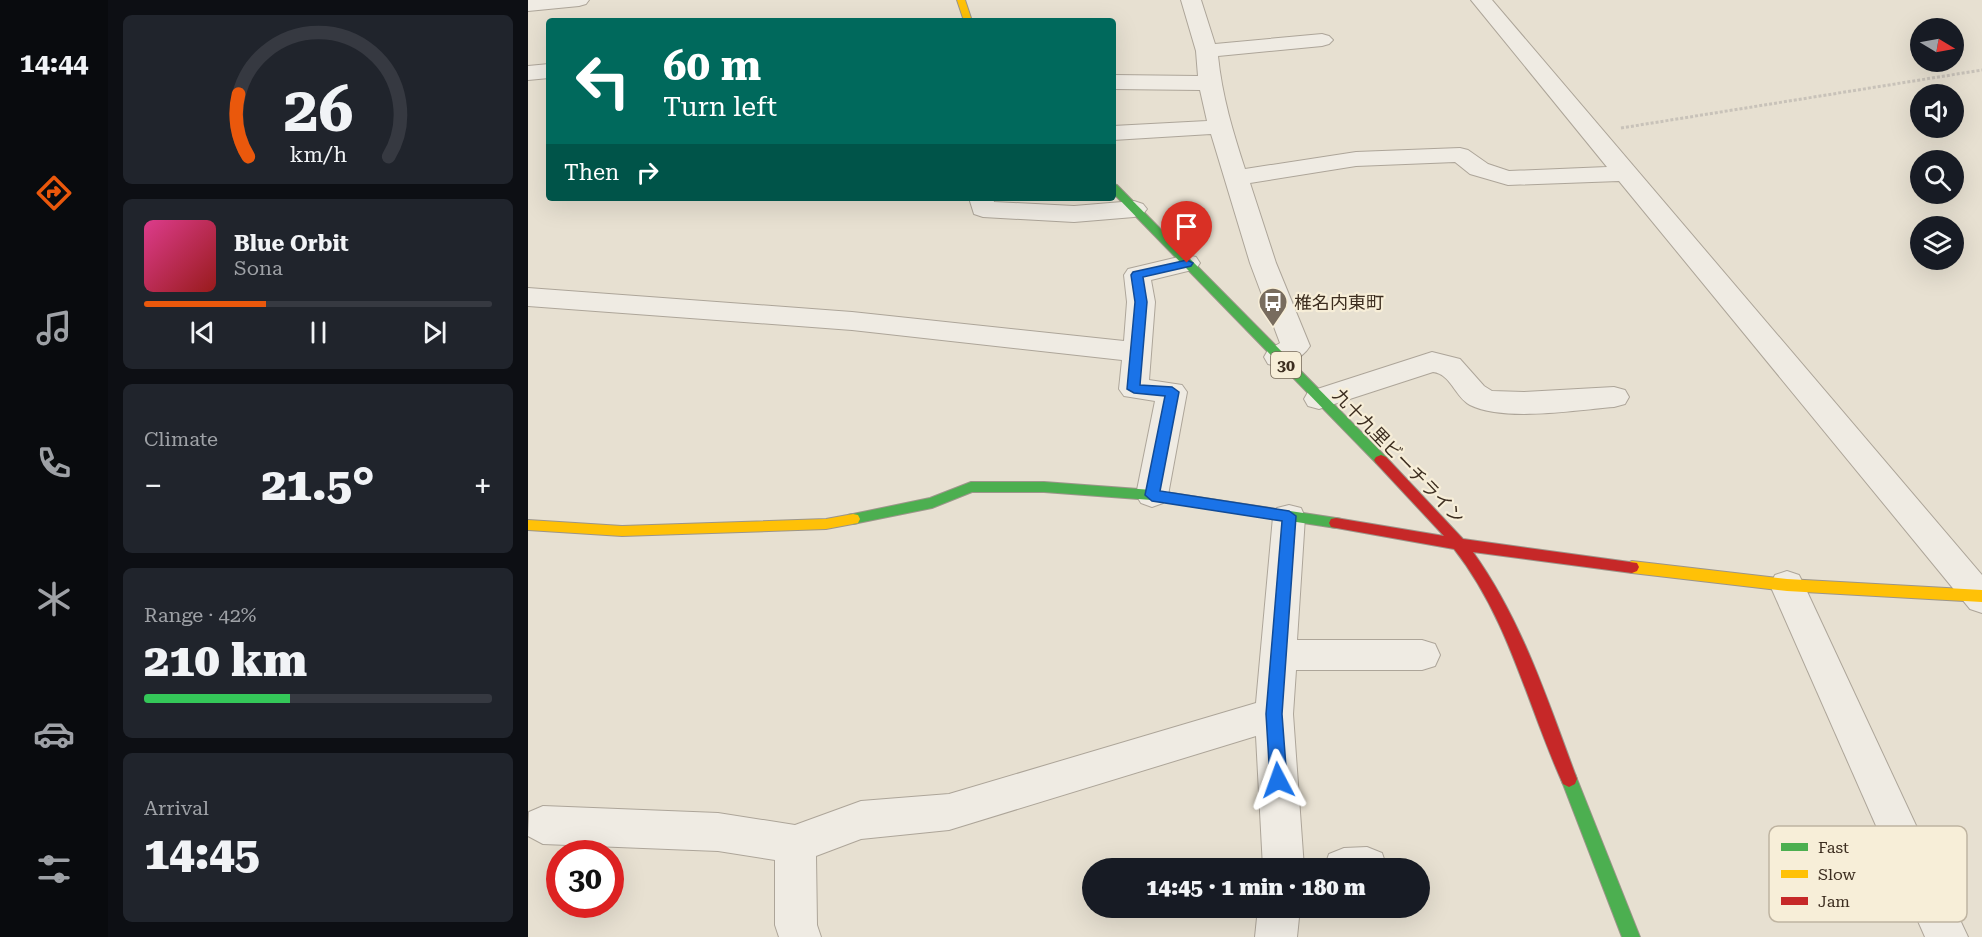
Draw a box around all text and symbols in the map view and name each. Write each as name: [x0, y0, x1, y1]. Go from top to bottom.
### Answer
north arrow: [1910, 18, 1964, 72]
map controls: [1910, 18, 1964, 270]
text: 60 m: [663, 41, 761, 90]
icon: left: [564, 42, 642, 120]
text: 14:44: [20, 47, 88, 79]
text: 26: [283, 73, 353, 146]
button: sound: [1910, 84, 1964, 138]
text: Turn left: [663, 91, 777, 123]
text: km/h: [289, 142, 347, 167]
button: search: [1910, 150, 1964, 204]
icon: right: [631, 156, 664, 189]
text: Then: [564, 160, 619, 185]
icon: directions: [33, 172, 75, 214]
pin: [1161, 201, 1212, 263]
icon: arrive: [1170, 210, 1203, 243]
button: layers: [1910, 216, 1964, 270]
text: Blue Orbit: [234, 231, 349, 256]
text: Sona: [234, 256, 283, 280]
bus stop icon: 椎名内東町: [1257, 286, 1289, 328]
place label: 椎名内東町: [1294, 292, 1384, 313]
icon: music: [33, 307, 75, 349]
icon: previous: [186, 316, 219, 349]
icon: pause: [302, 316, 335, 349]
icon: next: [418, 316, 451, 349]
road number: 30: [1271, 352, 1301, 378]
street label: 九十九里ビーチライン: [1329, 384, 1469, 528]
text: Climate: [144, 427, 218, 451]
icon: phone: [33, 442, 75, 484]
text: 21.5°: [261, 458, 375, 511]
text: −: [144, 466, 162, 505]
text: +: [474, 466, 492, 505]
icon: climate: [33, 578, 75, 620]
text: Range · 42%: [144, 603, 256, 627]
text: 210 km: [144, 634, 307, 687]
icon: car: [33, 713, 75, 755]
position arrow: [1246, 748, 1310, 812]
text: Arrival: [144, 796, 209, 820]
legend: [1769, 826, 1967, 922]
text: 14:45: [144, 827, 260, 880]
text: Fast: [1818, 838, 1849, 857]
speed limit sign: 30: [546, 840, 624, 918]
icon: filters: [33, 848, 75, 890]
text: Slow: [1818, 865, 1856, 884]
text: 14:45 · 1 min · 180 m: [1146, 875, 1366, 900]
text: Jam: [1818, 892, 1850, 911]

